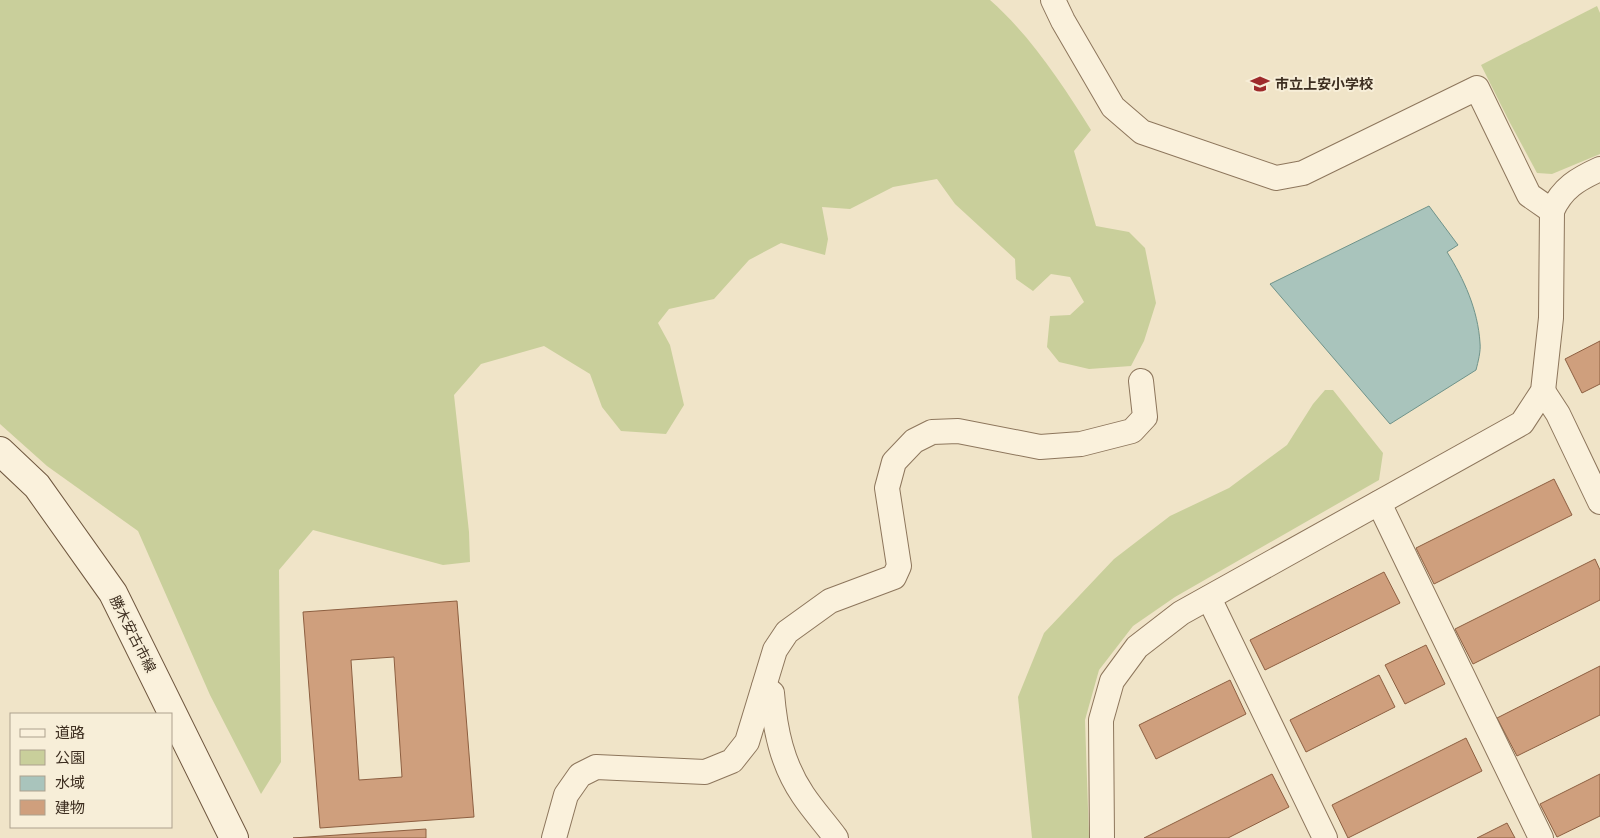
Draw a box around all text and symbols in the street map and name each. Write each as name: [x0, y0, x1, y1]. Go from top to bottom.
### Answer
school or university icon: 市立上安小学校: [1249, 73, 1271, 95]
place label: 市立上安小学校: [1275, 77, 1373, 92]
street label: 勝木安古市線: [107, 593, 158, 675]
legend: [10, 713, 172, 828]
text: 道路: [55, 725, 85, 741]
text: 公園: [55, 750, 85, 766]
text: 水域: [55, 775, 85, 791]
text: 建物: [55, 800, 85, 816]

